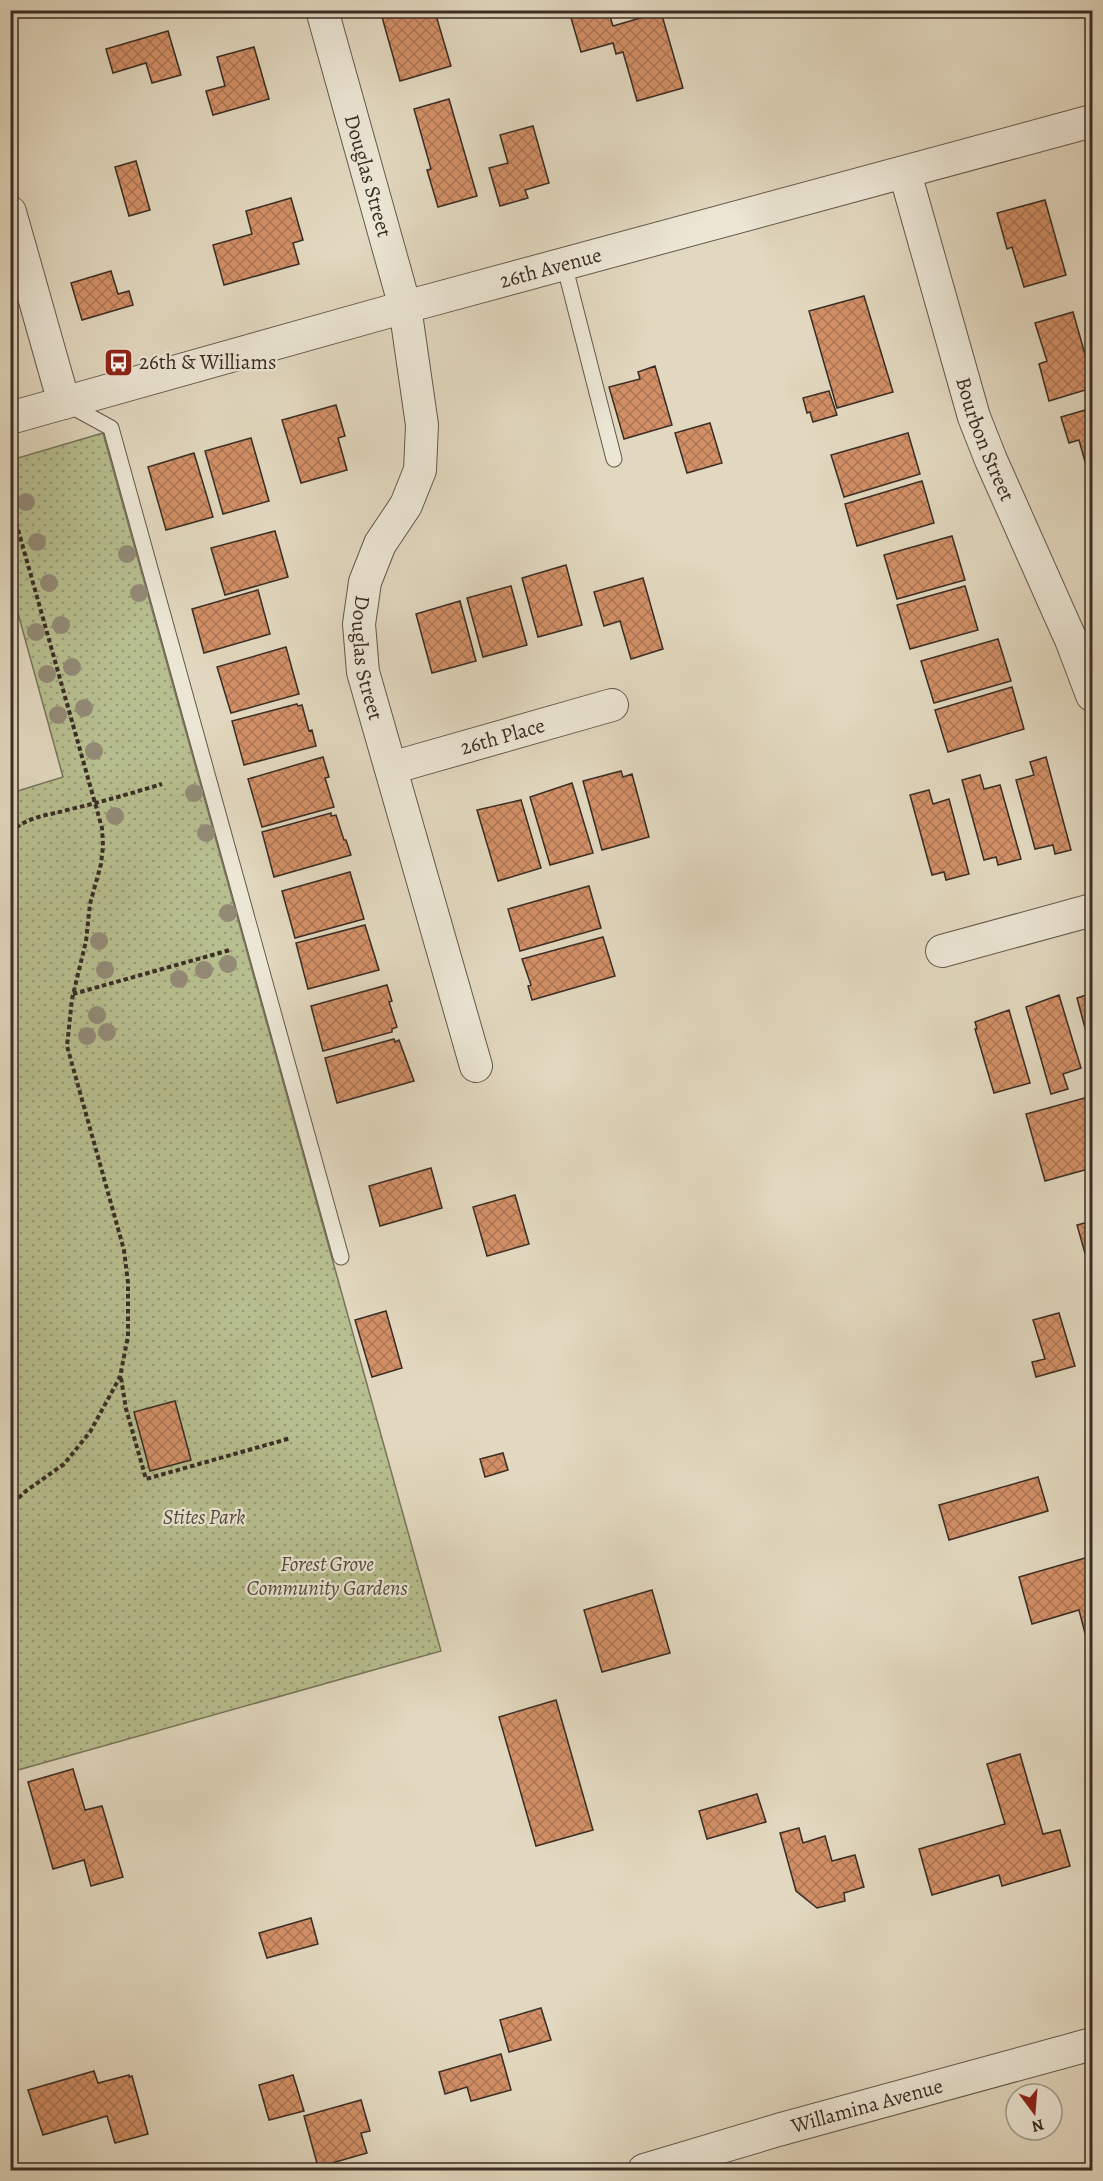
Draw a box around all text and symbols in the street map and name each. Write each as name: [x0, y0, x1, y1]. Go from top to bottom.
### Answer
street label: Douglas Street: [338, 111, 399, 240]
street label: 26th Avenue: [496, 240, 605, 295]
bus stop icon: 26th & Williams: [102, 346, 134, 378]
place label: 26th & Williams: [139, 348, 276, 376]
street label: Bourbon Street: [949, 374, 1022, 506]
street label: Douglas Street: [345, 594, 390, 724]
street label: 26th Place: [457, 711, 548, 762]
park label: Stites Park: [163, 1503, 245, 1531]
park label: Forest Grove Community Gardens: [246, 1550, 408, 1602]
street label: Willamina Avenue: [787, 2072, 946, 2140]
north arrow: [1004, 2082, 1064, 2142]
text: N: [1029, 2113, 1046, 2138]

